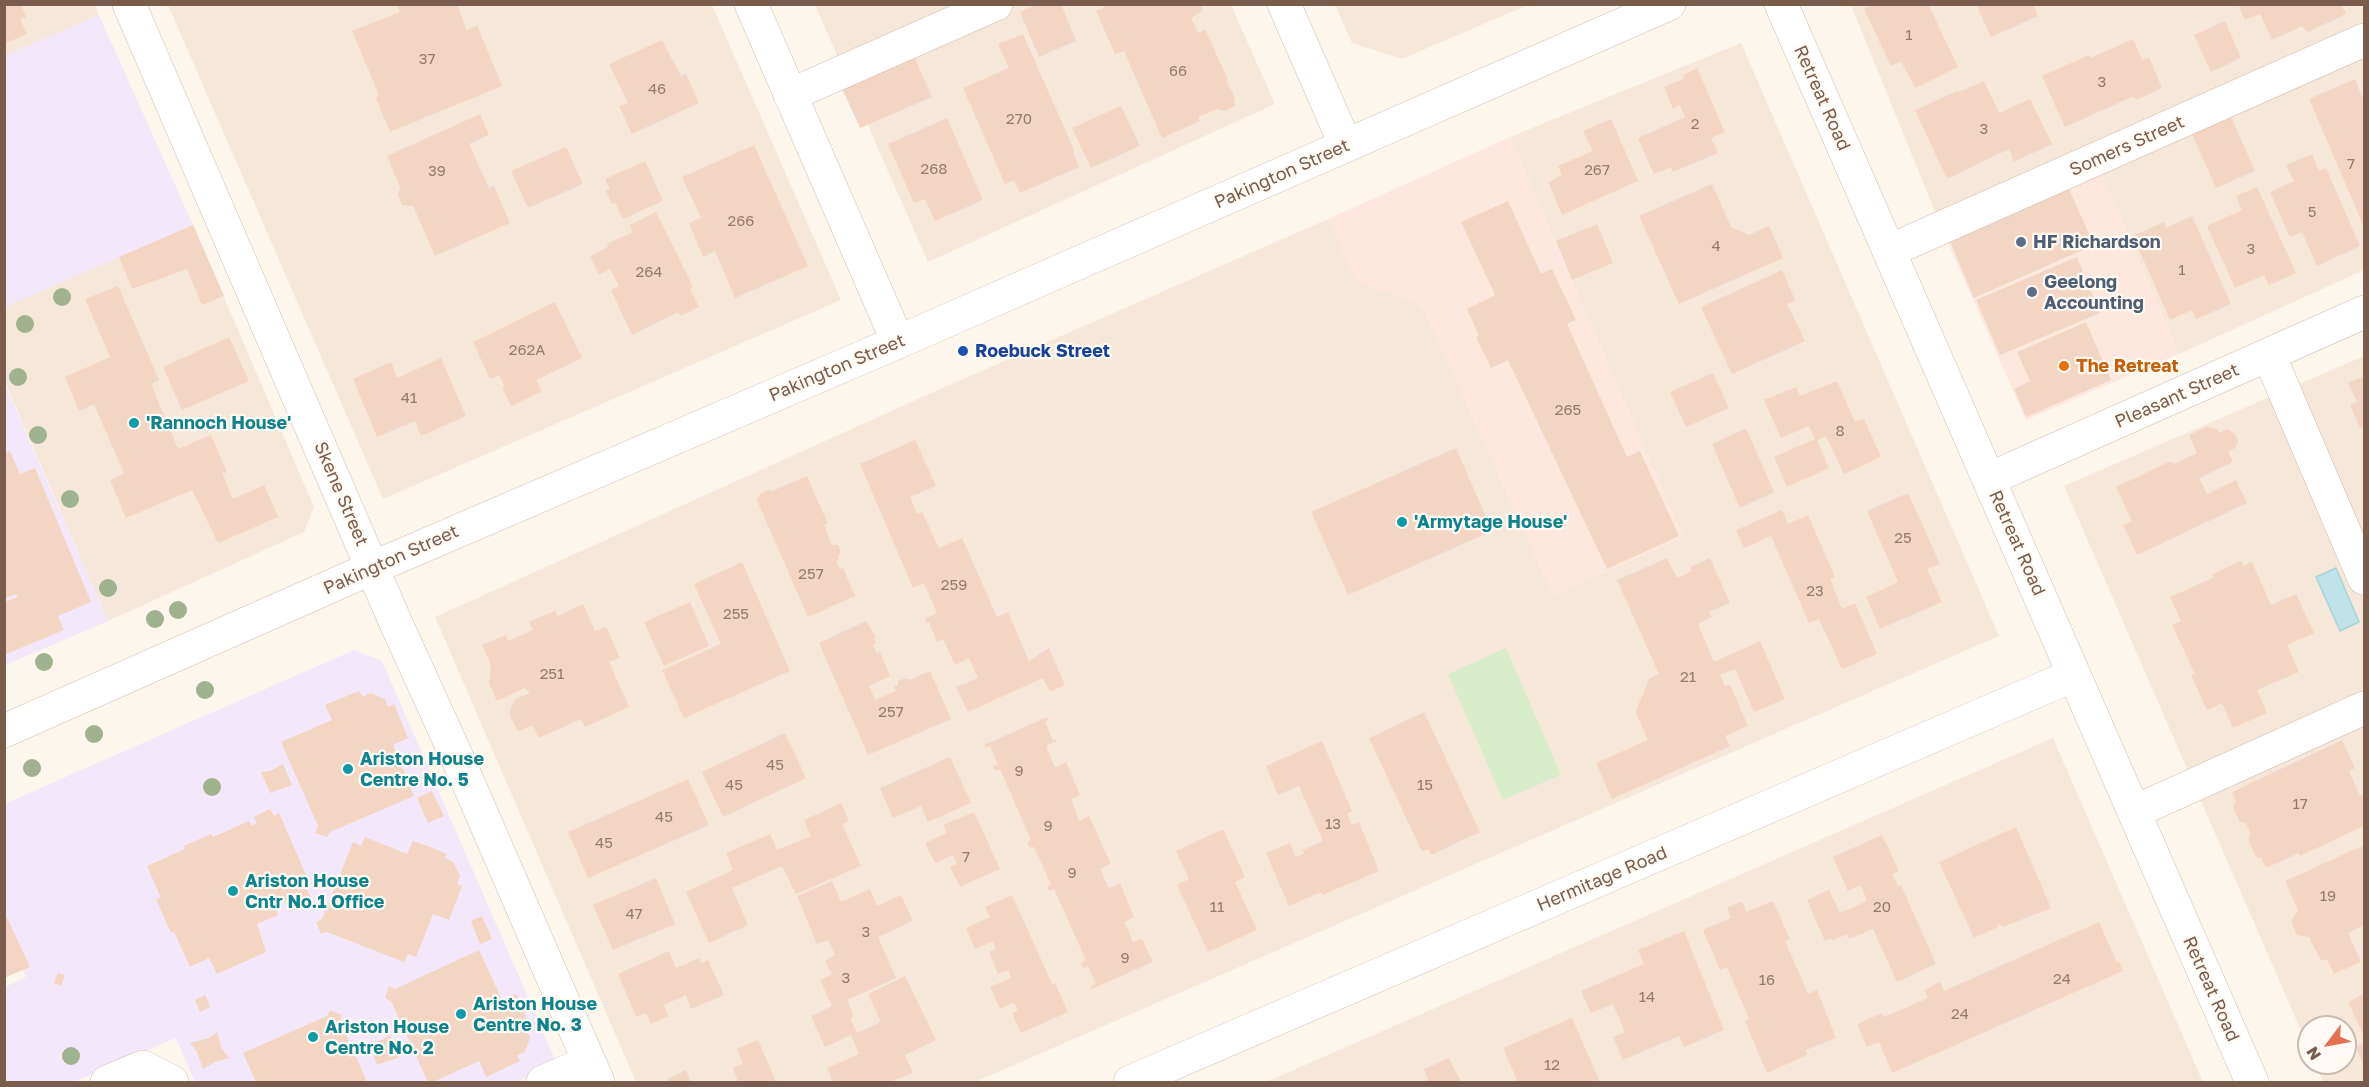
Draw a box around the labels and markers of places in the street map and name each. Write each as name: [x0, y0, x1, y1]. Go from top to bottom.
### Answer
place label: HF Richardson: [2033, 231, 2161, 253]
marker: HF Richardson: [2014, 235, 2028, 249]
place label: Geelong Accounting: [2044, 271, 2144, 314]
marker: Geelong Accounting: [2025, 285, 2039, 299]
place label: Roebuck Street: [975, 340, 1110, 362]
marker: Roebuck Street: [956, 344, 970, 358]
place label: The Retreat: [2076, 355, 2179, 377]
marker: The Retreat: [2057, 359, 2071, 373]
place label: 'Rannoch House': [146, 412, 291, 434]
marker: 'Rannoch House': [127, 416, 141, 430]
place label: 'Armytage House': [1414, 511, 1567, 533]
marker: 'Armytage House': [1395, 515, 1409, 529]
place label: Ariston House Centre No. 5: [360, 748, 484, 790]
marker: Ariston House Centre No. 5: [341, 762, 355, 776]
place label: Ariston House Cntr No.1 Office: [245, 870, 384, 912]
marker: Ariston House Cntr No.1 Office: [226, 884, 240, 898]
place label: Ariston House Centre No. 3: [473, 993, 597, 1036]
marker: Ariston House Centre No. 3: [454, 1007, 468, 1021]
place label: Ariston House Centre No. 2: [325, 1016, 449, 1058]
marker: Ariston House Centre No. 2: [306, 1030, 320, 1044]

